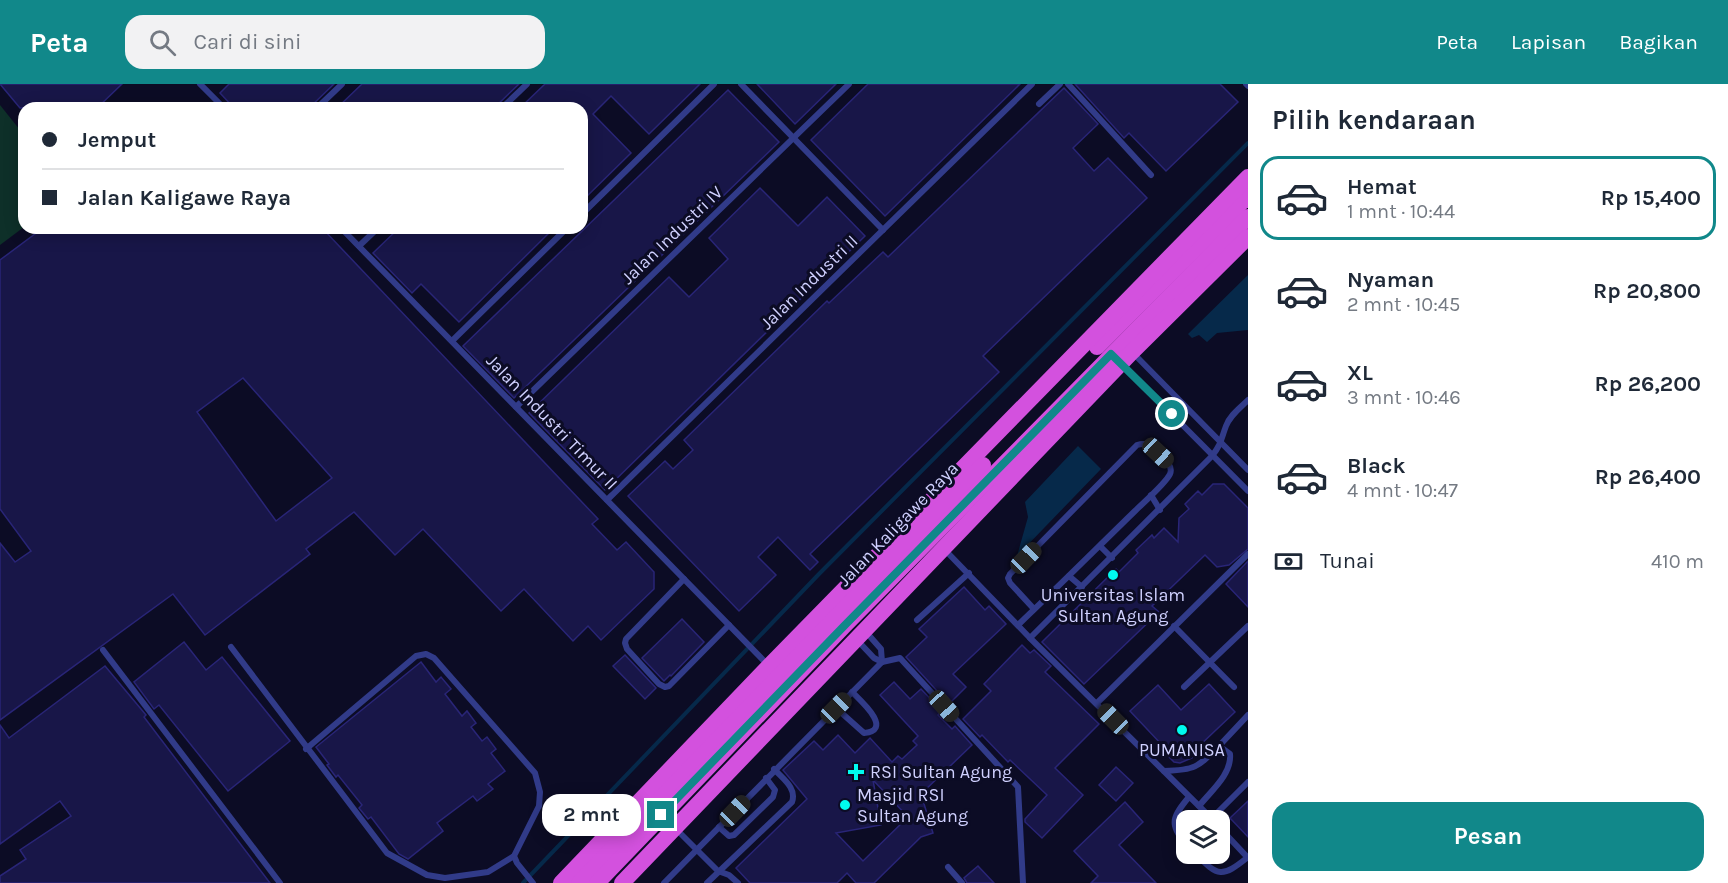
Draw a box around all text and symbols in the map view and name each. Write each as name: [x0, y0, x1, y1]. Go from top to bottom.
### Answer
search box: [125, 15, 545, 69]
text: Peta: [30, 26, 89, 59]
icon: search: [146, 26, 179, 59]
text: Cari di sini: [194, 29, 302, 55]
text: Peta: [1436, 30, 1478, 54]
text: Lapisan: [1511, 30, 1586, 54]
text: Bagikan: [1619, 30, 1698, 54]
text: Pilih kendaraan: [1272, 104, 1476, 136]
text: Jemput: [78, 127, 156, 153]
icon: car: [1275, 171, 1329, 225]
text: Hemat: [1347, 174, 1417, 200]
street label: Jalan Industri IV: [617, 181, 727, 289]
text: Jalan Kaligawe Raya: [78, 185, 291, 211]
text: Rp 15,400: [1601, 185, 1701, 211]
text: 1 mnt · 10:44: [1347, 200, 1455, 223]
street label: Jalan Industri II: [756, 230, 862, 334]
icon: car: [1275, 264, 1329, 318]
text: Nyaman: [1347, 267, 1434, 293]
text: Rp 20,800: [1593, 278, 1701, 304]
text: 2 mnt · 10:45: [1347, 293, 1460, 316]
street label: Jalan Industri Timur II: [482, 350, 622, 494]
icon: car: [1275, 357, 1329, 411]
text: XL: [1347, 360, 1373, 386]
text: Rp 26,200: [1594, 371, 1701, 397]
text: 3 mnt · 10:46: [1347, 386, 1461, 409]
route start: [1158, 400, 1185, 427]
car: [1139, 434, 1177, 472]
icon: car: [1275, 450, 1329, 504]
text: Black: [1347, 453, 1406, 479]
street label: Jalan Kaligawe Raya: [833, 457, 963, 591]
text: Rp 26,400: [1595, 464, 1701, 490]
text: 4 mnt · 10:47: [1347, 479, 1458, 502]
car: [1007, 539, 1045, 577]
icon: cash: [1272, 545, 1305, 578]
text: Tunai: [1320, 548, 1375, 574]
text: 410 m: [1651, 550, 1704, 573]
marker: Universitas Islam Sultan Agung: [1106, 568, 1120, 582]
place label: Universitas Islam Sultan Agung: [1041, 584, 1185, 627]
car: [925, 687, 963, 725]
car: [817, 689, 855, 727]
car: [1094, 700, 1132, 738]
marker: PUMANISA: [1175, 723, 1189, 737]
place label: PUMANISA: [1139, 739, 1225, 761]
place label: RSI Sultan Agung: [870, 761, 1012, 783]
marker: RSI Sultan Agung: [847, 763, 865, 781]
place label: Masjid RSI Sultan Agung: [857, 784, 968, 827]
car: [716, 792, 754, 830]
callout: 2 mnt: [541, 794, 640, 836]
marker: Masjid RSI Sultan Agung: [838, 798, 852, 812]
route end: [647, 801, 674, 828]
button: Pesan: [1272, 802, 1704, 871]
text: 2 mnt: [563, 803, 620, 826]
map controls: [1176, 810, 1230, 864]
button: layers: [1176, 810, 1230, 864]

